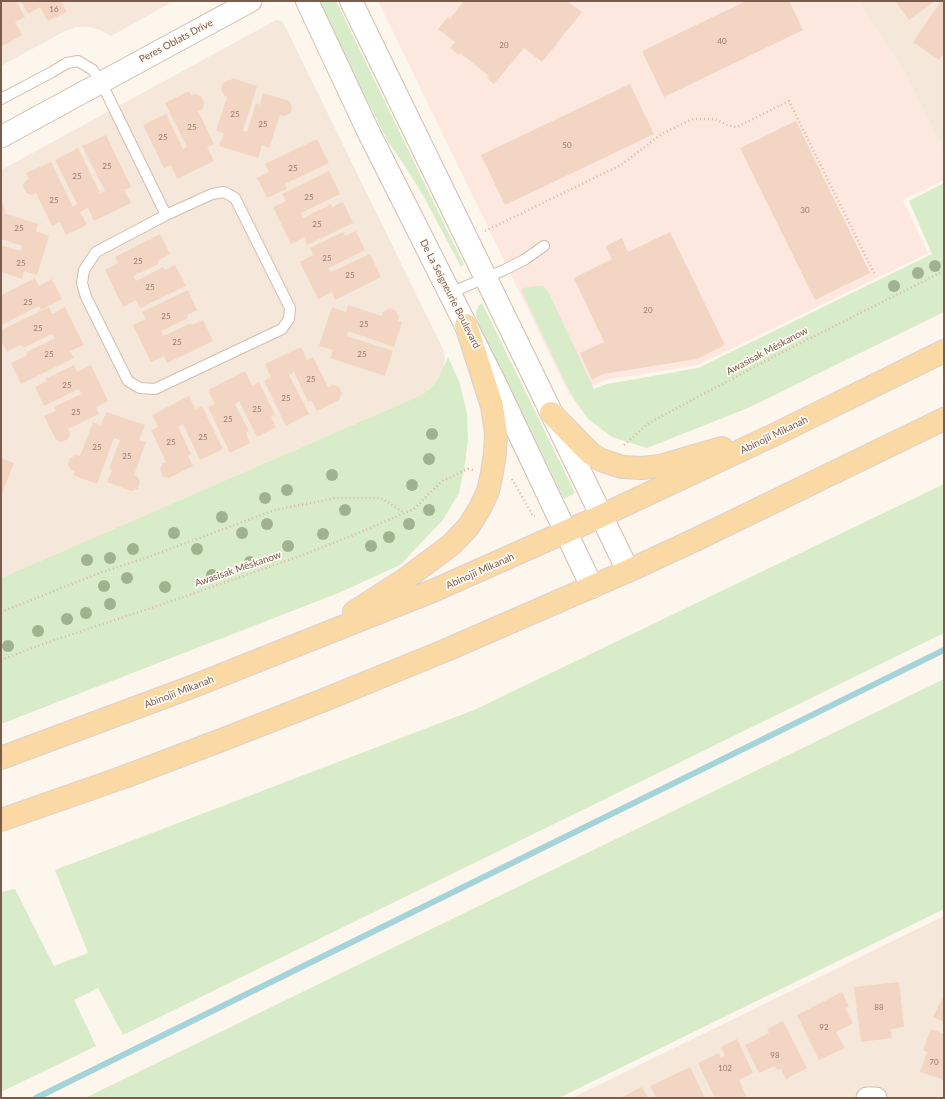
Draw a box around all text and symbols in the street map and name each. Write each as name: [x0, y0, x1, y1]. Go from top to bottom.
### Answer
house number: 16: [49, 4, 59, 14]
street label: Peres Oblats Drive: [137, 17, 215, 65]
house number: 40: [717, 36, 727, 46]
house number: 20: [499, 40, 509, 50]
house number: 25: [230, 109, 240, 119]
house number: 25: [258, 119, 268, 129]
house number: 25: [187, 122, 197, 132]
house number: 25: [158, 132, 168, 142]
house number: 50: [562, 140, 572, 150]
house number: 25: [102, 161, 112, 171]
house number: 25: [288, 163, 298, 173]
house number: 25: [72, 171, 82, 181]
house number: 25: [304, 192, 314, 202]
house number: 25: [49, 195, 59, 205]
house number: 30: [800, 205, 810, 215]
house number: 25: [312, 219, 322, 229]
house number: 25: [14, 223, 24, 233]
street label: De La Seigneurie Boulevard: [417, 237, 483, 351]
house number: 25: [322, 253, 332, 263]
house number: 25: [133, 256, 143, 266]
house number: 25: [16, 258, 26, 268]
house number: 25: [345, 270, 355, 280]
house number: 25: [145, 282, 155, 292]
house number: 25: [23, 297, 33, 307]
house number: 20: [643, 305, 653, 315]
house number: 25: [161, 311, 171, 321]
house number: 25: [359, 319, 369, 329]
house number: 25: [33, 323, 43, 333]
street label: Awasisak Mēskanow: [724, 324, 810, 378]
house number: 25: [172, 337, 182, 347]
house number: 25: [44, 349, 54, 359]
house number: 25: [357, 349, 367, 359]
house number: 25: [306, 374, 316, 384]
house number: 25: [62, 380, 72, 390]
house number: 25: [281, 393, 291, 403]
house number: 25: [252, 404, 262, 414]
house number: 25: [71, 407, 81, 417]
street label: Abinojii Mikanah: [738, 413, 810, 457]
house number: 25: [223, 414, 233, 424]
house number: 25: [198, 432, 208, 442]
house number: 25: [166, 437, 176, 447]
house number: 25: [92, 442, 102, 452]
house number: 25: [122, 451, 132, 461]
street label: Awasisak Mēskanow: [193, 549, 283, 589]
street label: Abinojii Mikanah: [444, 551, 516, 591]
street label: Abinojii Mikanah: [143, 673, 215, 711]
house number: 88: [874, 1002, 884, 1012]
house number: 92: [819, 1022, 829, 1032]
house number: 98: [770, 1050, 780, 1060]
house number: 70: [929, 1057, 939, 1067]
house number: 102: [718, 1063, 732, 1073]

